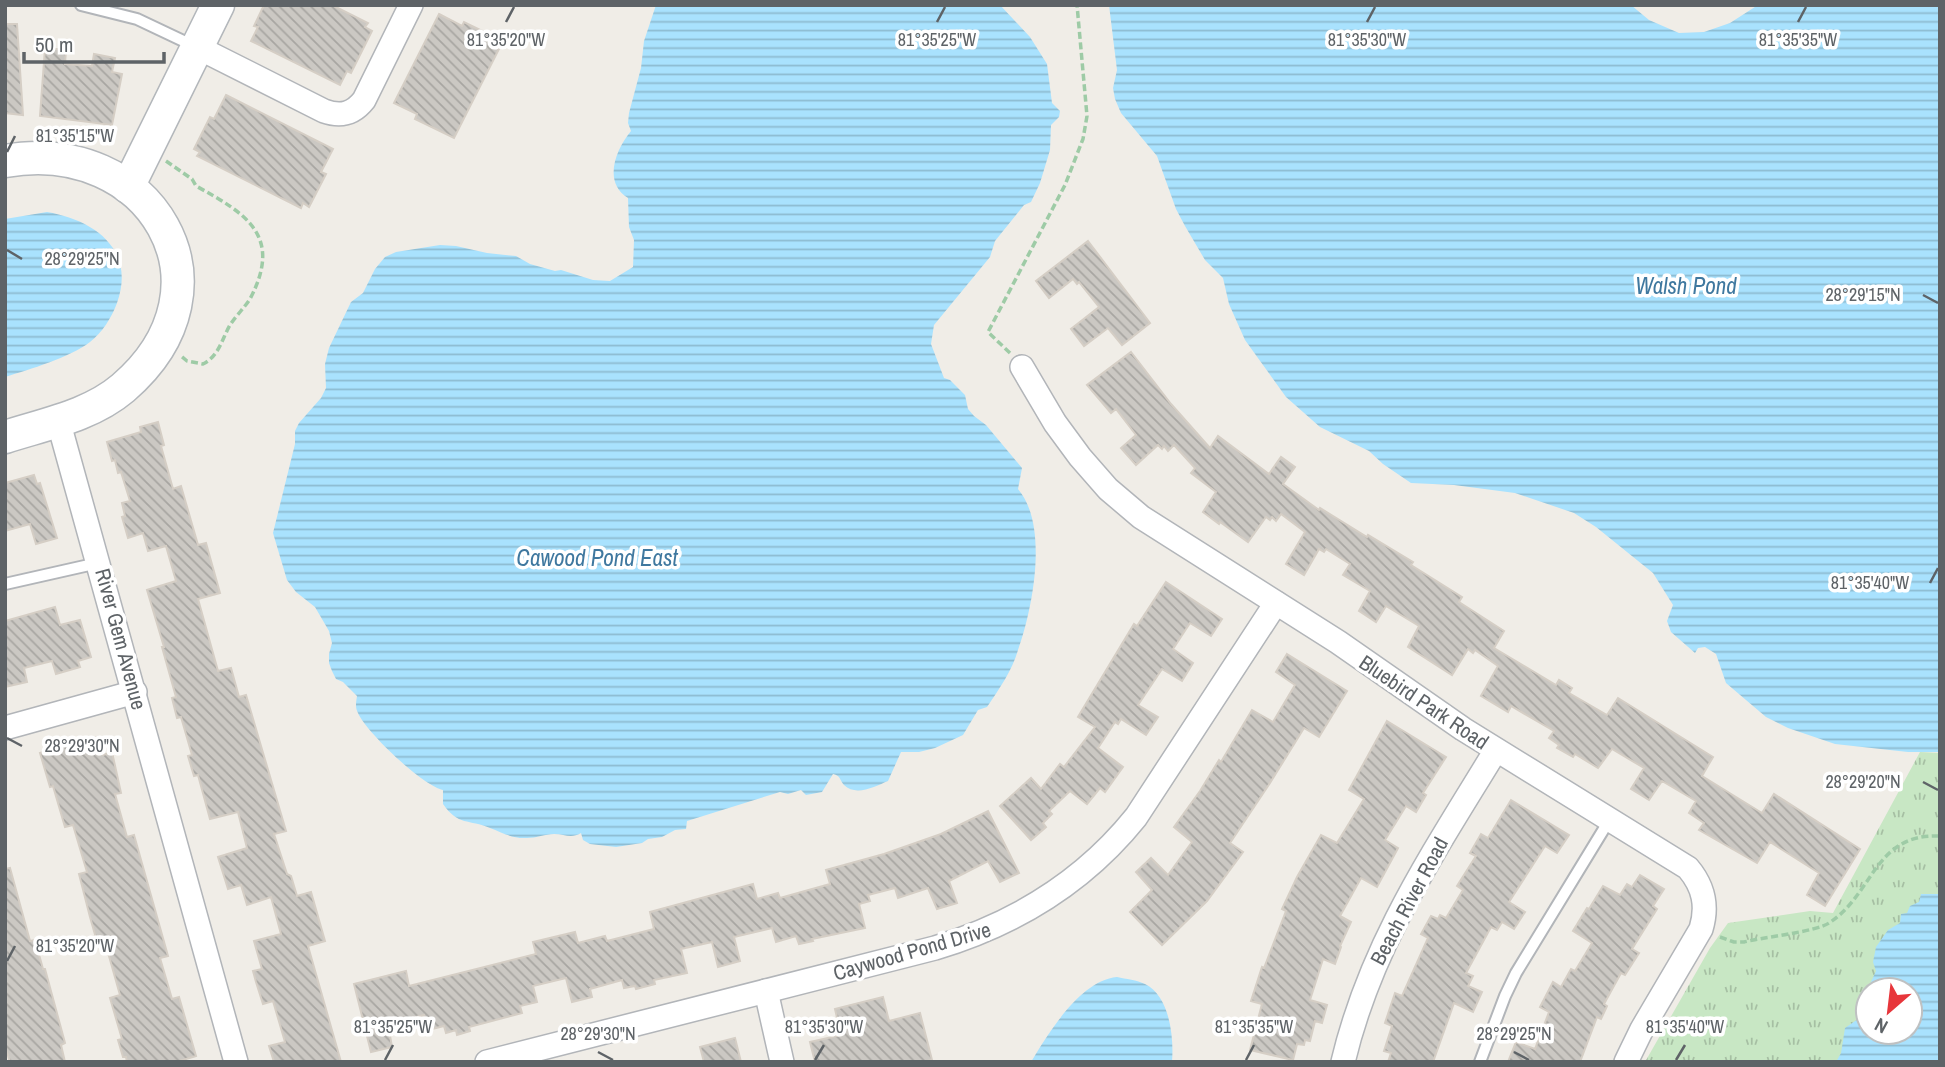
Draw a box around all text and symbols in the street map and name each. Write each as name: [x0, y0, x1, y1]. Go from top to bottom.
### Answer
scale bar: [24, 21, 164, 65]
text: 81°35'20"W: [467, 27, 545, 52]
text: 81°35'25"W: [898, 27, 976, 52]
text: 81°35'30"W: [1328, 27, 1406, 52]
text: 81°35'35"W: [1759, 27, 1837, 52]
text: 50 m: [35, 30, 73, 59]
text: 81°35'15"W: [36, 123, 114, 148]
text: 28°29'25"N: [44, 246, 120, 271]
water label: Walsh Pond: [1635, 270, 1737, 301]
text: 28°29'15"N: [1825, 282, 1901, 307]
water label: Cawood Pond East: [516, 542, 678, 573]
street label: River Gem Avenue: [88, 565, 154, 713]
text: 81°35'40"W: [1831, 570, 1909, 595]
street label: Bluebird Park Road: [1354, 648, 1494, 756]
text: 28°29'30"N: [44, 733, 120, 758]
text: 28°29'20"N: [1825, 769, 1901, 794]
street label: Beach River Road: [1363, 832, 1455, 970]
street label: Caywood Pond Drive: [830, 915, 994, 987]
text: 81°35'20"W: [36, 933, 114, 958]
north arrow: [1854, 976, 1924, 1046]
text: N: [1870, 1012, 1892, 1040]
text: 81°35'25"W: [354, 1014, 432, 1039]
text: 81°35'30"W: [785, 1014, 863, 1039]
text: 81°35'35"W: [1215, 1014, 1293, 1039]
text: 81°35'40"W: [1646, 1014, 1724, 1039]
text: 28°29'30"N: [560, 1021, 636, 1046]
text: 28°29'25"N: [1476, 1021, 1552, 1046]

